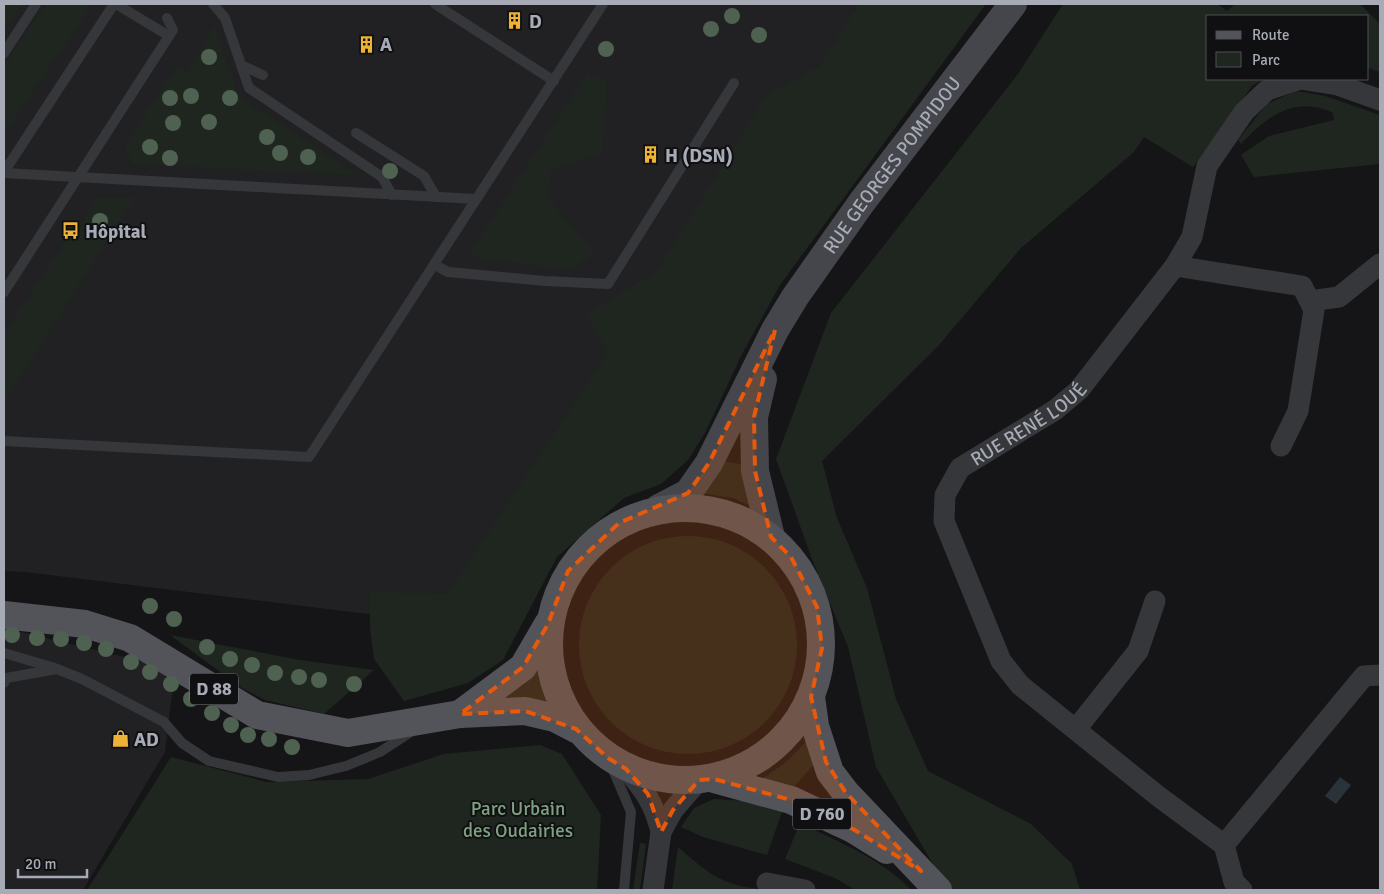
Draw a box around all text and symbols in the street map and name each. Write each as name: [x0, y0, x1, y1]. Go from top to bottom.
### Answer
place label: D: [529, 10, 542, 34]
building icon: D: [505, 11, 525, 31]
legend: [1206, 15, 1369, 80]
text: Route: [1252, 26, 1289, 44]
place label: A: [380, 33, 392, 57]
building icon: A: [356, 34, 376, 54]
text: Parc: [1252, 51, 1280, 69]
street label: RUE GEORGES POMPIDOU: [818, 72, 966, 259]
place label: H (DSN): [665, 144, 733, 168]
building icon: H (DSN): [641, 145, 661, 165]
place label: Hôpital: [85, 220, 147, 244]
bus stop icon: Hôpital: [61, 221, 81, 241]
street label: RUE RENÉ LOUÉ: [966, 379, 1093, 472]
road number: D 88: [190, 674, 238, 704]
place label: AD: [134, 728, 159, 752]
shop icon: AD: [110, 729, 130, 749]
park label: Parc Urbain des Oudairies: [463, 797, 573, 843]
road number: D 760: [793, 799, 851, 830]
scale bar: [18, 846, 86, 878]
text: 20 m: [25, 855, 56, 873]

